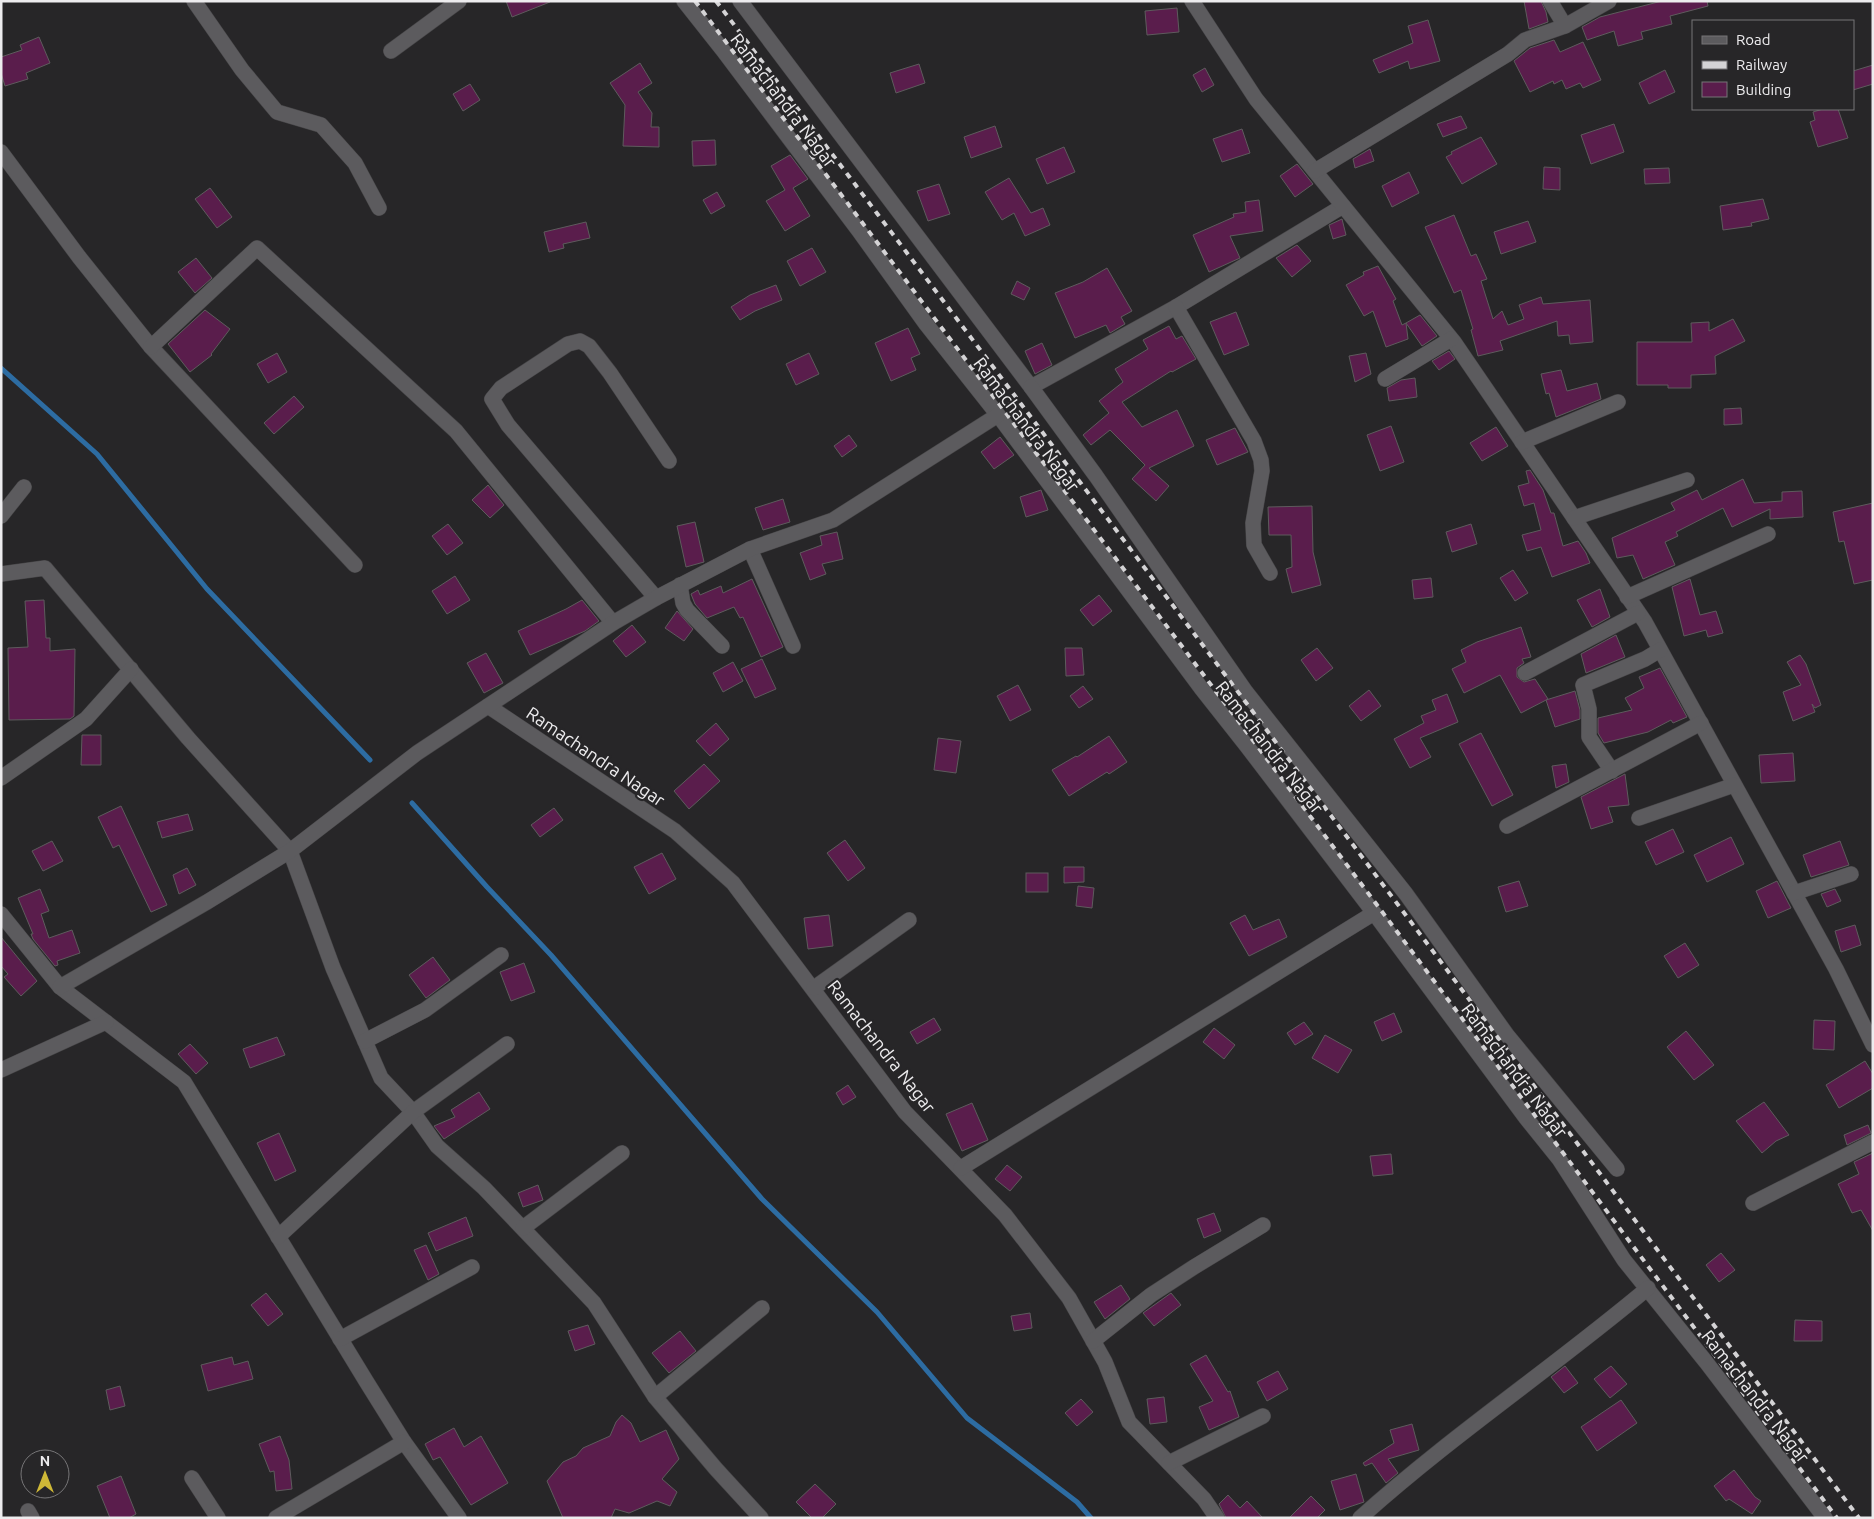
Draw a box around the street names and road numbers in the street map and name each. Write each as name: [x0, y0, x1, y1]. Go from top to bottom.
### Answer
street label: Ramachandra Nagar: [727, 29, 841, 171]
street label: Ramachandra Nagar: [970, 353, 1084, 495]
street label: Ramachandra Nagar: [1212, 677, 1328, 817]
street label: Ramachandra Nagar: [523, 702, 669, 810]
street label: Ramachandra Nagar: [824, 976, 940, 1116]
street label: Ramachandra Nagar: [1458, 999, 1572, 1141]
street label: Ramachandra Nagar: [1698, 1326, 1814, 1466]

